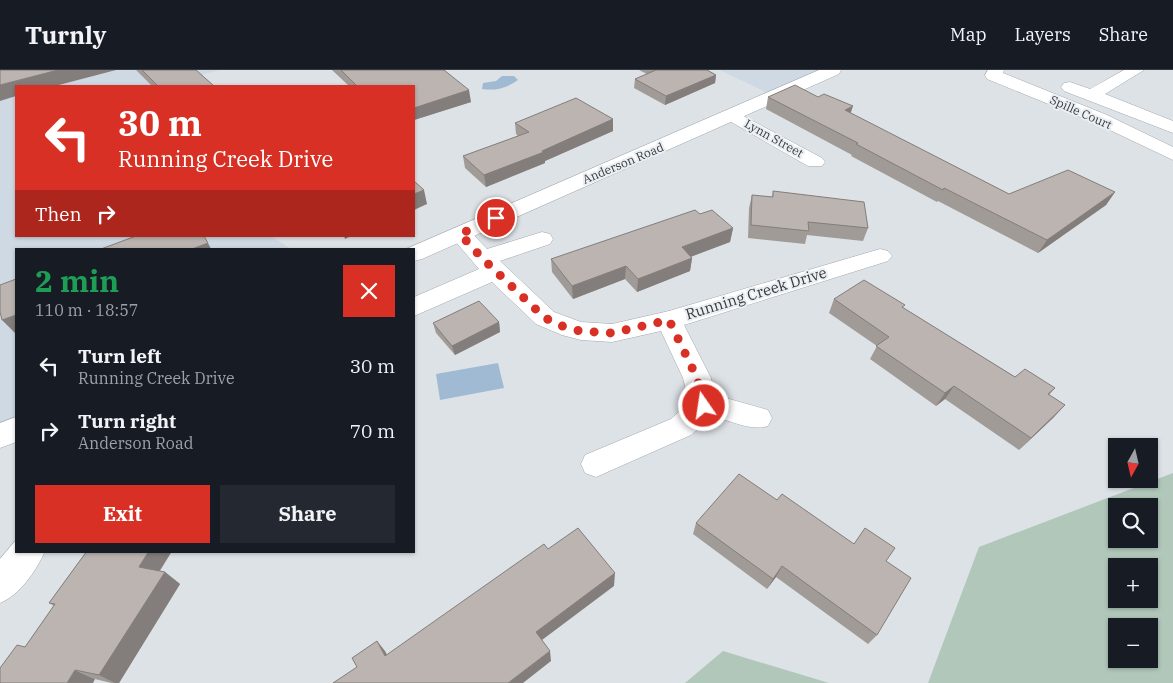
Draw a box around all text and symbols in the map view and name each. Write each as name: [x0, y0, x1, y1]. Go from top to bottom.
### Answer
text: Turnly: [25, 19, 107, 51]
text: Map: [950, 23, 987, 46]
text: Layers: [1015, 23, 1071, 46]
text: Share: [1099, 23, 1148, 46]
street label: Spille Court: [1048, 92, 1114, 132]
text: 30 m: [118, 100, 202, 146]
icon: left: [35, 105, 100, 170]
street label: Lynn Street: [742, 116, 806, 160]
street label: Anderson Road: [580, 139, 666, 187]
text: Running Creek Drive: [118, 144, 333, 173]
pin: [475, 197, 517, 239]
icon: right: [92, 200, 120, 228]
text: Then: [35, 202, 82, 226]
icon: arrive: [482, 204, 510, 232]
text: 2 min: [35, 261, 119, 300]
street label: Running Creek Drive: [683, 262, 829, 324]
button: close: [343, 265, 395, 317]
text: 110 m · 18:57: [35, 300, 138, 320]
text: Turn left: [78, 344, 161, 368]
icon: left: [35, 352, 63, 380]
text: 30 m: [350, 354, 395, 378]
text: Running Creek Drive: [78, 368, 235, 388]
position arrow: [677, 379, 729, 431]
text: Turn right: [78, 409, 176, 433]
icon: right: [35, 417, 63, 445]
text: 70 m: [350, 419, 395, 443]
text: Anderson Road: [78, 433, 194, 453]
north arrow: [1108, 438, 1158, 488]
map controls: [1108, 438, 1158, 668]
button: Exit: [35, 485, 210, 543]
button: Share: [220, 485, 395, 543]
button: search: [1108, 498, 1158, 548]
button: +: [1108, 558, 1158, 608]
button: −: [1108, 618, 1158, 668]

